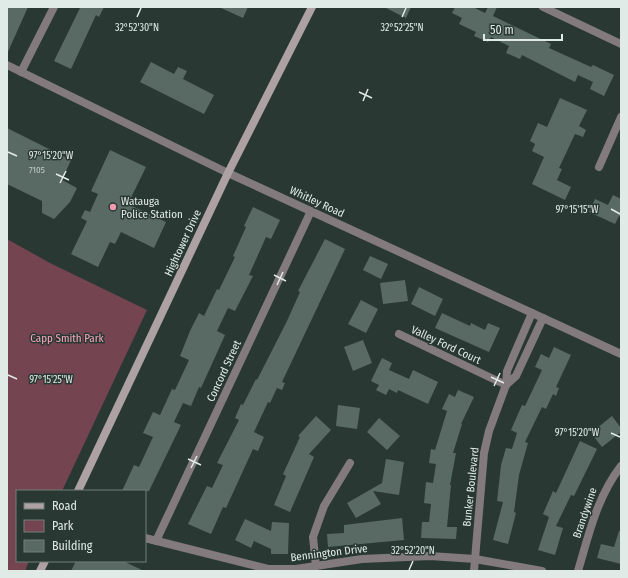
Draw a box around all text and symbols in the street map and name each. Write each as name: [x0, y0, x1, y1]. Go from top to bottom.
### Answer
scale bar: [484, 16, 562, 42]
text: 32°52'30"N: [115, 22, 159, 34]
text: 32°52'25"N: [381, 22, 424, 34]
text: 50 m: [490, 23, 514, 37]
text: 97°15'20"W: [29, 150, 74, 162]
house number: 7105: [29, 165, 45, 175]
street label: Whitley Road: [288, 184, 346, 220]
place label: Watauga Police Station: [121, 195, 183, 221]
marker: Watauga Police Station: [108, 202, 118, 212]
text: 97°15'15"W: [555, 204, 599, 216]
street label: Hightower Drive: [162, 208, 204, 278]
street label: Valley Ford Court: [409, 323, 483, 367]
park label: Capp Smith Park: [30, 332, 105, 345]
street label: Concord Street: [204, 338, 244, 404]
text: 97°15'25"W: [29, 374, 73, 386]
text: 97°15'20"W: [555, 427, 600, 439]
street label: Bunker Boulevard: [460, 447, 482, 527]
street label: Brandywine: [570, 486, 600, 540]
legend: [16, 490, 146, 562]
text: Road: [52, 499, 77, 513]
text: Park: [52, 519, 74, 533]
text: Building: [52, 539, 93, 553]
street label: Bennington Drive: [290, 542, 368, 564]
text: 32°52'20"N: [391, 545, 435, 557]

